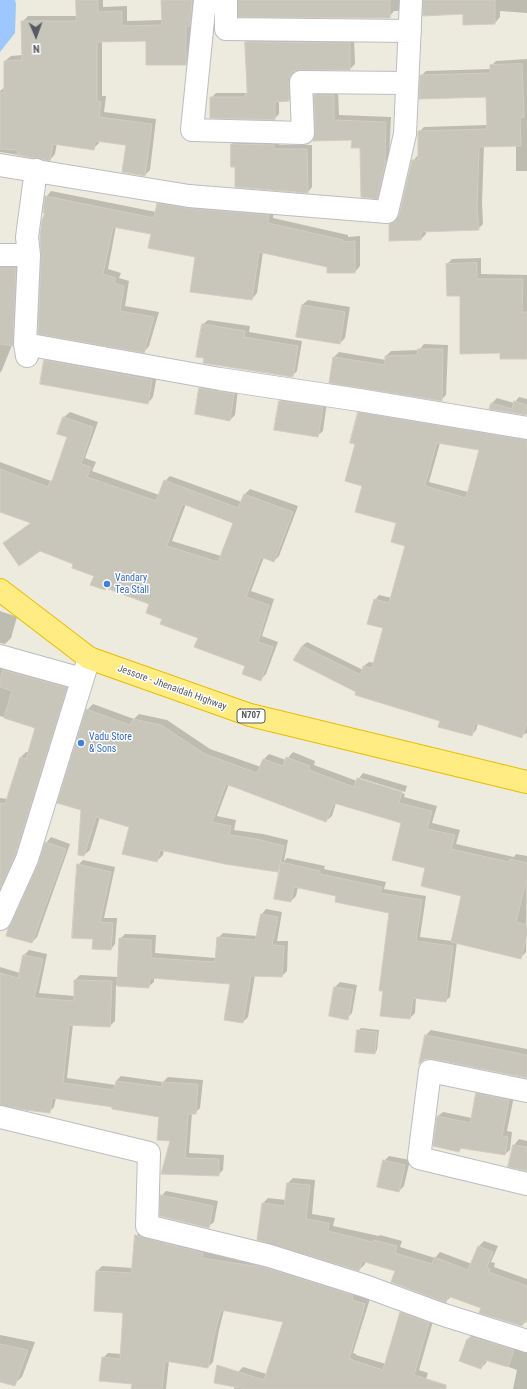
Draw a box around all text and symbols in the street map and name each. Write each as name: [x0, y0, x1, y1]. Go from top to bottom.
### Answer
north arrow: [16, 16, 56, 56]
text: N: [33, 42, 40, 55]
place label: Vandary Tea Stall: [115, 572, 149, 596]
marker: Vandary Tea Stall: [102, 579, 112, 589]
street label: Jessore - Jhenaidah Highway: [116, 663, 228, 713]
road number: N707: [237, 709, 265, 723]
place label: Vadu Store & Sons: [89, 731, 132, 754]
marker: Vadu Store & Sons: [76, 738, 86, 748]

